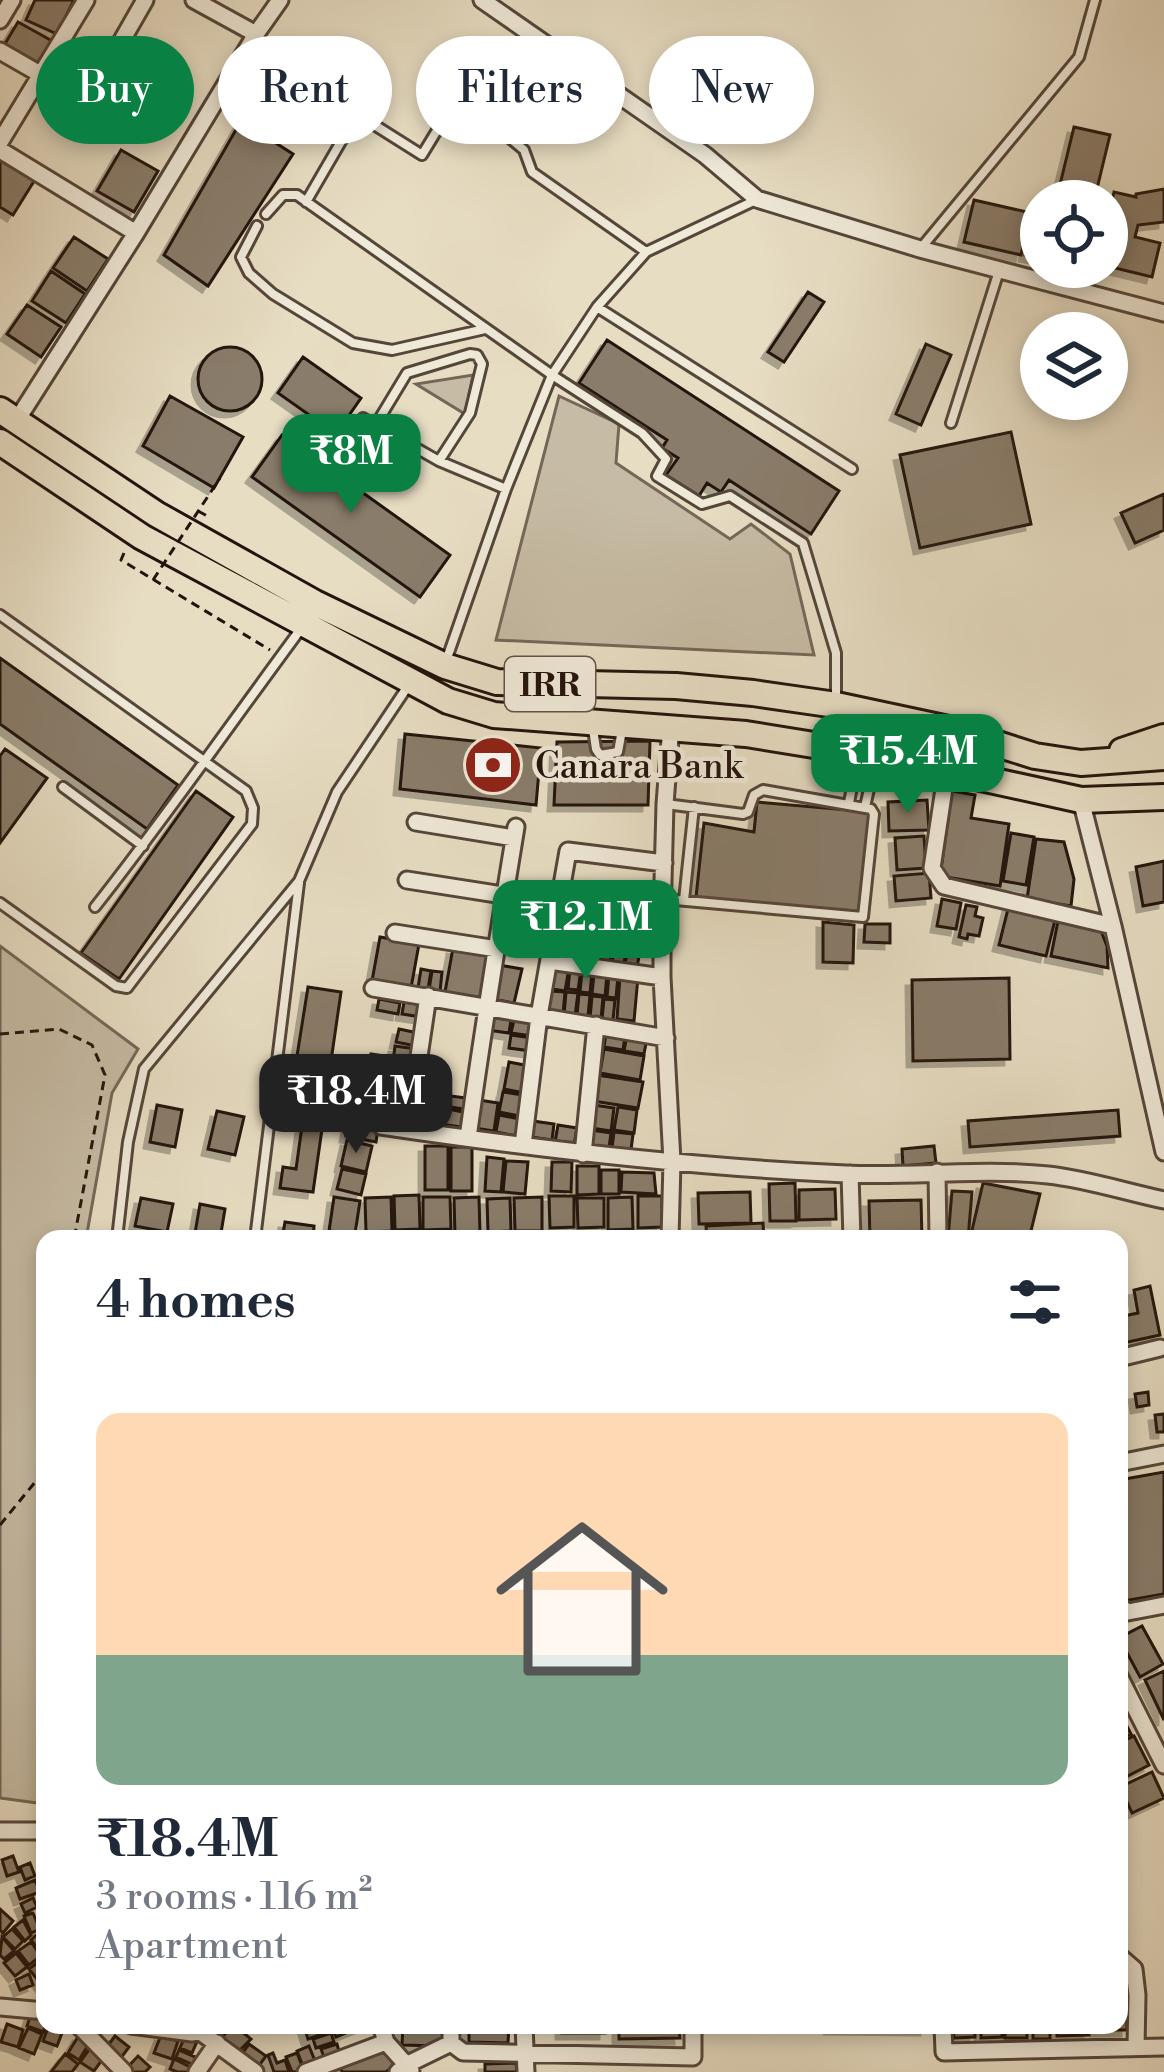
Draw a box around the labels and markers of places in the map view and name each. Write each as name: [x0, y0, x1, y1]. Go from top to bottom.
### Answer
pin: ₹8M: [293, 414, 409, 516]
pin: ₹15.4M: [810, 714, 1006, 816]
bank icon: Canara Bank: [462, 734, 524, 796]
place label: Canara Bank: [535, 745, 745, 790]
pin: ₹12.1M: [488, 880, 684, 982]
pin: ₹18.4M: [258, 1054, 454, 1156]

